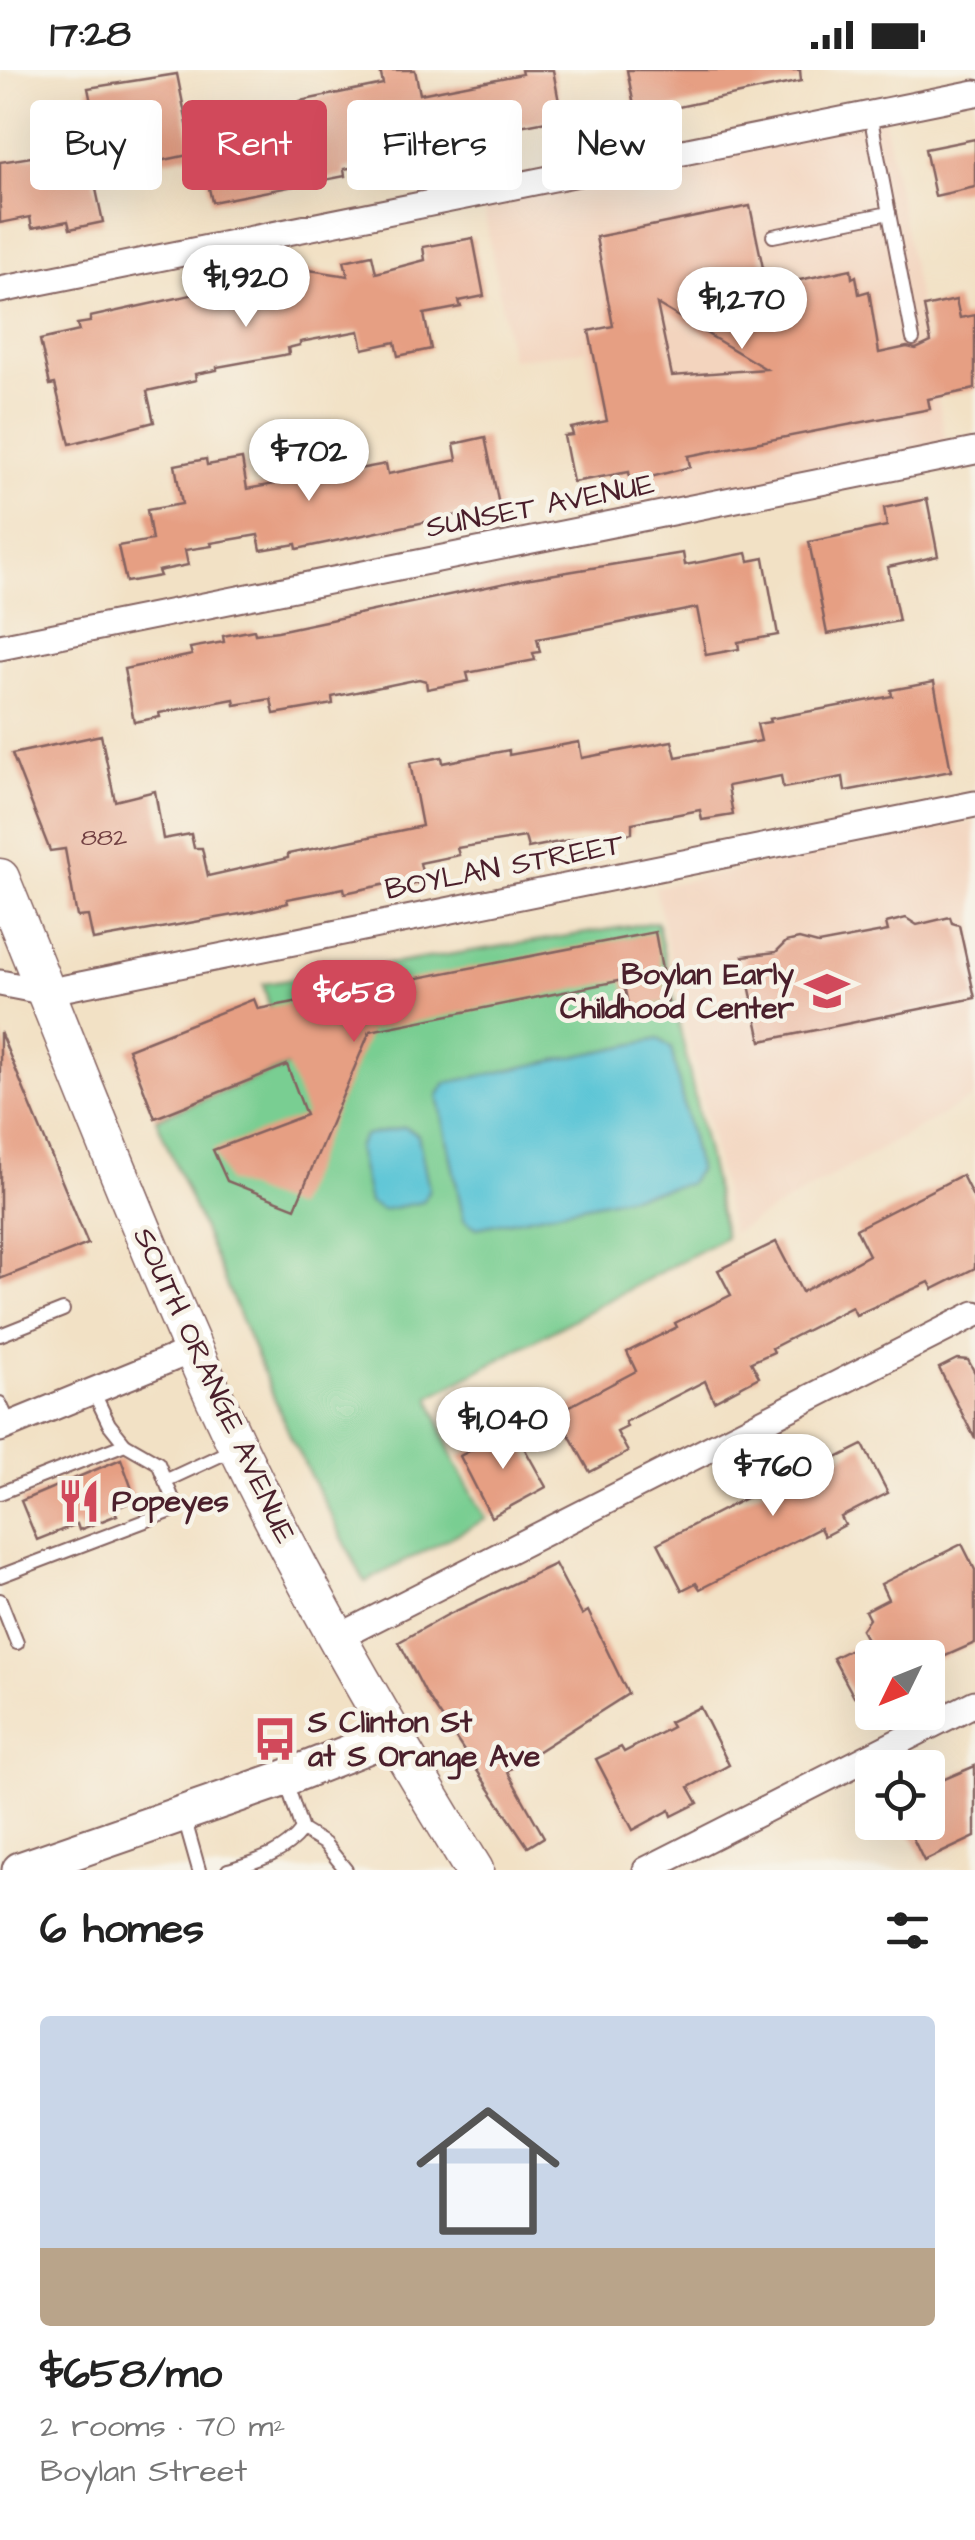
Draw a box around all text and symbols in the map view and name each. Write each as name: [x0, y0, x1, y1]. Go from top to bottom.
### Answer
text: 17:28: [50, 9, 131, 61]
chip: Buy: [30, 100, 162, 190]
chip: Rent: [182, 100, 327, 190]
chip: Filters: [347, 100, 522, 190]
chip: New: [542, 100, 682, 190]
pin: $1,920: [165, 245, 327, 330]
text: $1,920: [204, 255, 288, 300]
pin: $1,270: [661, 267, 823, 352]
text: $1,270: [699, 277, 785, 322]
pin: $702: [250, 419, 368, 504]
text: $702: [271, 429, 347, 474]
street label: SUNSET AVENUE: [422, 463, 658, 549]
house number: 882: [81, 820, 127, 855]
street label: BOYLAN STREET: [381, 823, 627, 911]
place label: Boylan Early Childhood Center: [560, 954, 795, 1030]
pin: $658: [295, 960, 413, 1045]
school or university icon: Boylan Early Childhood Center: [803, 967, 851, 1015]
text: $658: [313, 970, 395, 1015]
street label: SOUTH ORANGE AVENUE: [122, 1221, 306, 1551]
pin: $1,040: [422, 1387, 584, 1472]
text: $1,040: [458, 1397, 548, 1442]
pin: $760: [714, 1434, 832, 1519]
text: $760: [734, 1444, 812, 1489]
restaurant icon: Popeyes: [55, 1477, 103, 1525]
place label: Popeyes: [112, 1481, 229, 1525]
north arrow: [855, 1640, 945, 1730]
map controls: [855, 1640, 945, 1840]
place label: S Clinton St at S Orange Ave: [307, 1702, 540, 1780]
bus stop icon: S Clinton St at S Orange Ave: [251, 1715, 299, 1763]
button: locate: [855, 1750, 945, 1840]
text: 6 homes: [40, 1901, 204, 1959]
icon: filters: [880, 1903, 935, 1958]
icon: home: [398, 2081, 578, 2261]
text: $658/mo: [40, 2346, 222, 2404]
text: 2 rooms · 70 m²: [40, 2404, 285, 2449]
text: Boylan Street: [40, 2449, 247, 2494]

